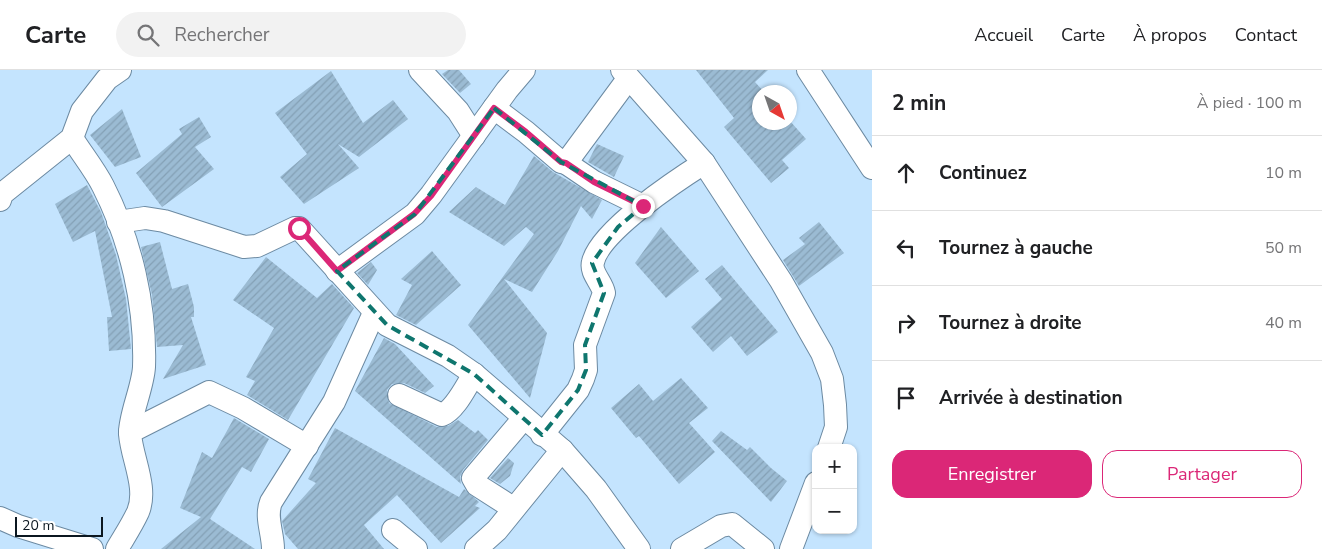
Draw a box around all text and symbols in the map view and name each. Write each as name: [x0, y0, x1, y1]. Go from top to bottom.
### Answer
search box: [116, 12, 466, 57]
text: Carte: [25, 19, 86, 51]
icon: search: [134, 21, 162, 49]
text: Rechercher: [174, 22, 270, 48]
text: Accueil: [974, 23, 1033, 47]
text: Carte: [1061, 23, 1105, 47]
text: À propos: [1133, 23, 1207, 47]
text: Contact: [1235, 23, 1297, 47]
north arrow: [752, 85, 797, 130]
text: 2 min: [892, 89, 946, 117]
text: À pied · 100 m: [1197, 92, 1302, 114]
icon: ahead: [892, 159, 920, 187]
text: Continuez: [939, 160, 1027, 186]
text: 10 m: [1265, 162, 1302, 184]
route end: [632, 195, 655, 218]
route start: [288, 217, 311, 240]
icon: left: [892, 234, 920, 262]
text: Tournez à gauche: [939, 235, 1093, 261]
text: 50 m: [1265, 237, 1302, 259]
icon: right: [892, 309, 920, 337]
text: Tournez à droite: [939, 310, 1082, 336]
text: 40 m: [1265, 312, 1302, 334]
icon: arrive: [892, 384, 920, 412]
text: Arrivée à destination: [939, 385, 1123, 411]
map controls: [812, 444, 857, 534]
button: +: [812, 444, 857, 489]
button: Enregistrer: [892, 450, 1092, 498]
button: Partager: [1102, 450, 1302, 498]
button: −: [812, 489, 857, 534]
scale bar: [15, 514, 102, 537]
text: 20 m: [22, 516, 54, 535]

